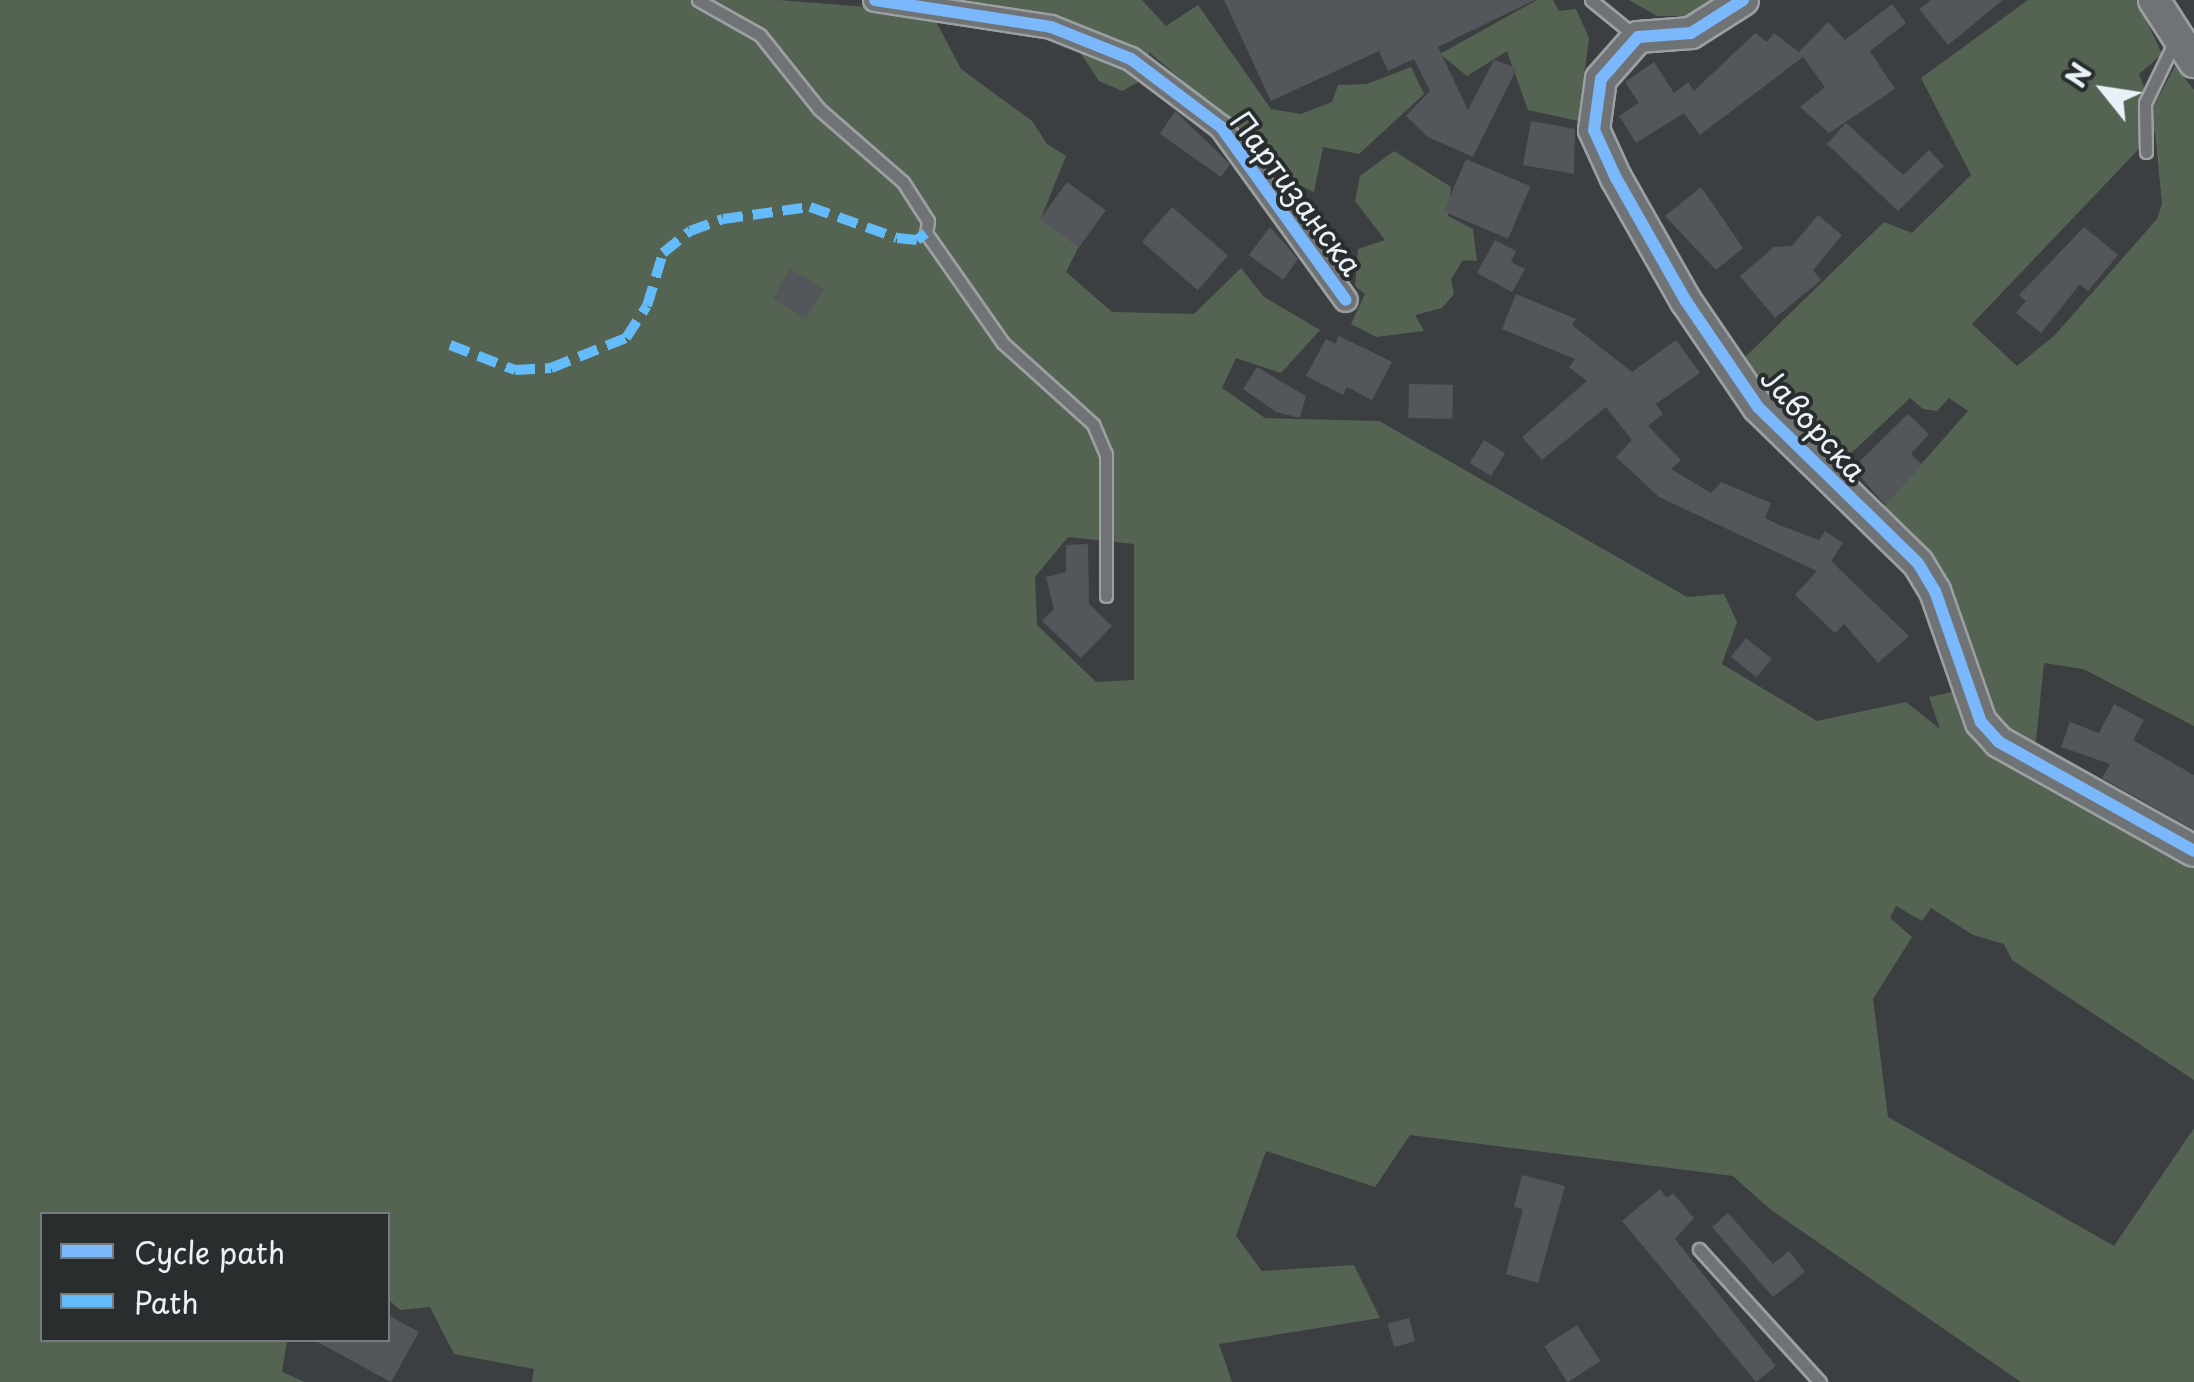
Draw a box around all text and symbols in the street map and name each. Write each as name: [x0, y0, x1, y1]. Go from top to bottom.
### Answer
north arrow: [2054, 40, 2154, 140]
text: N: [2053, 54, 2102, 95]
street label: Партизанска: [1224, 104, 1370, 282]
street label: Јаворска: [1754, 360, 1874, 488]
legend: [40, 1212, 390, 1342]
text: Cycle path: [134, 1229, 285, 1274]
text: Path: [134, 1279, 199, 1324]

